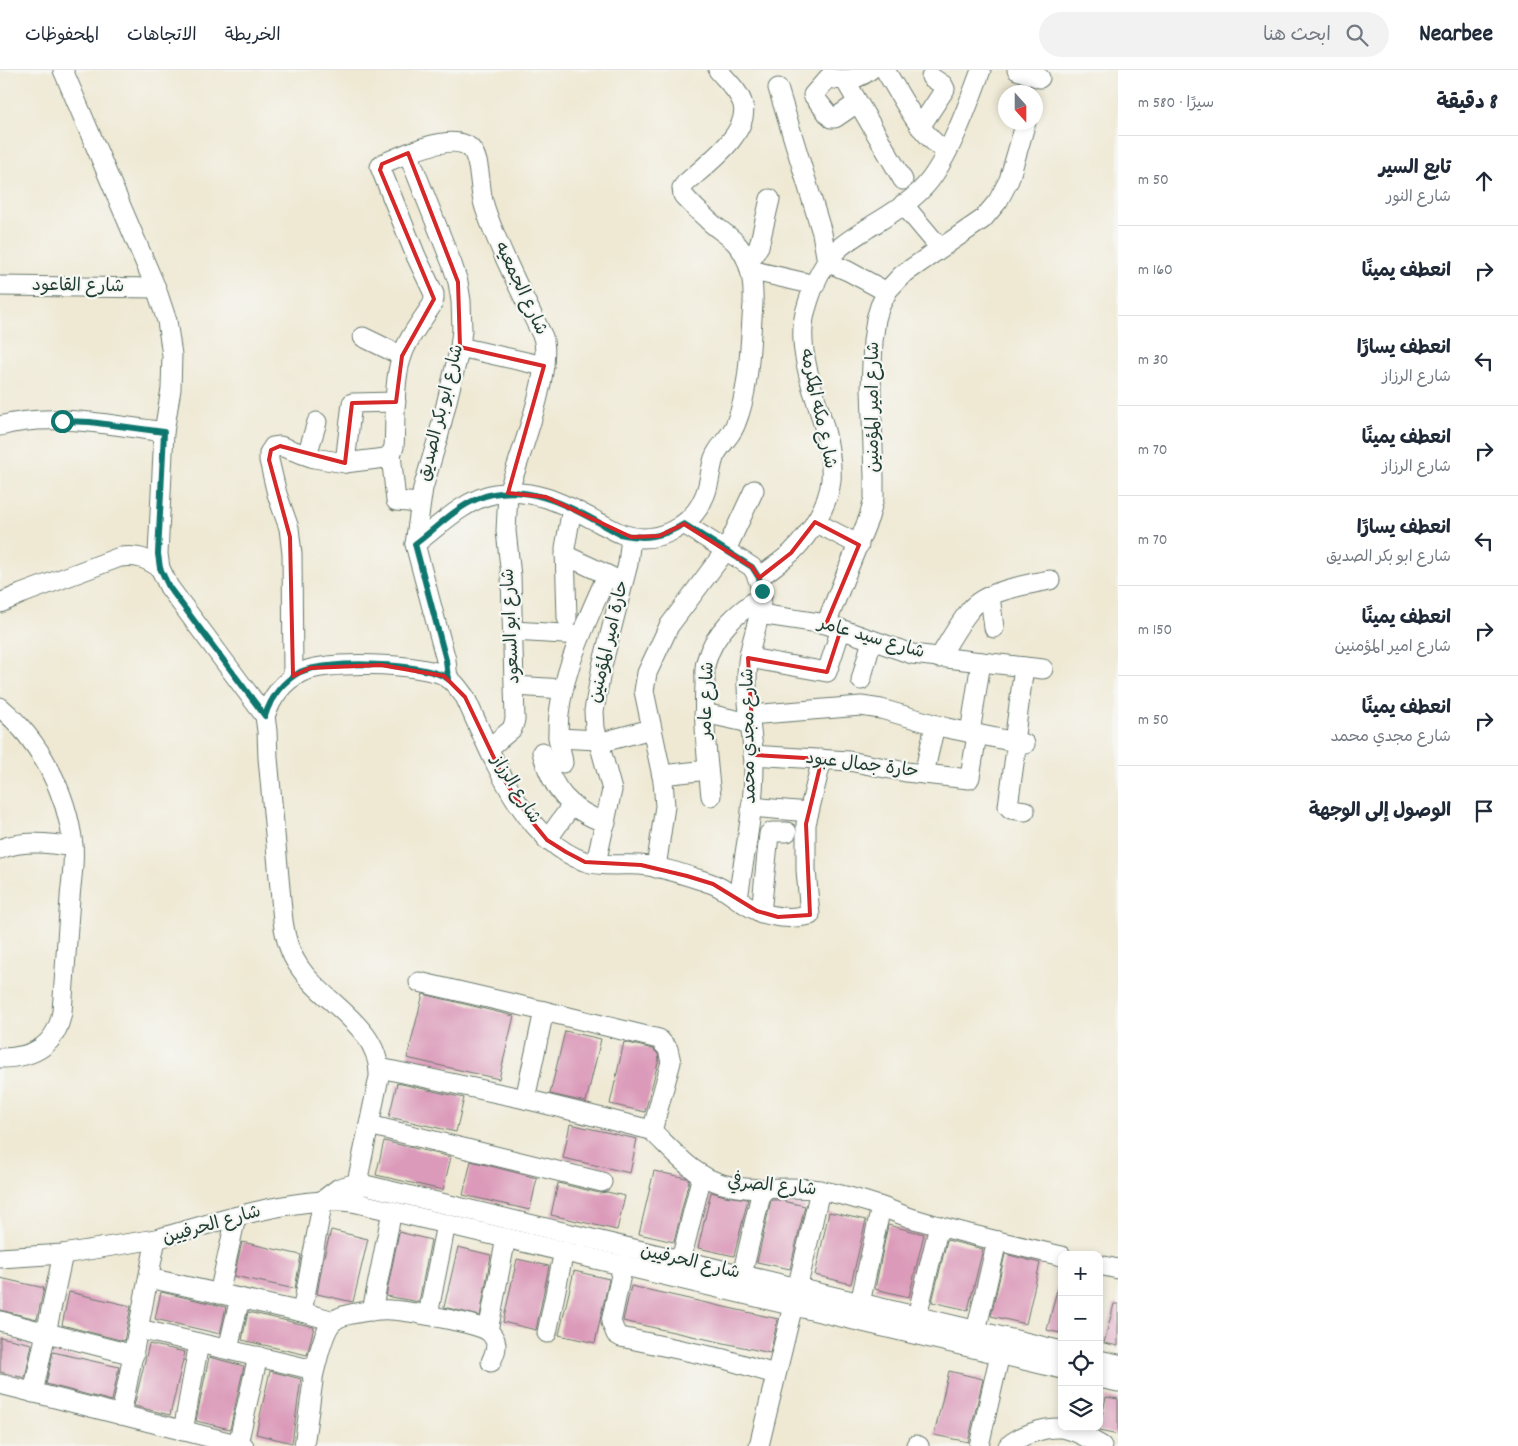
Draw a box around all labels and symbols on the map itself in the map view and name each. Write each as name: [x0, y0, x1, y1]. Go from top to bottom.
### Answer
north arrow: [998, 85, 1043, 130]
street label: شارع الجمعيه: [487, 238, 553, 340]
street label: شارع القاعود: [32, 274, 124, 300]
street label: شارع ابو بكر الصديق: [413, 342, 471, 484]
street label: شارع امير المؤمنين: [862, 342, 887, 472]
street label: شارع مكه المكرمه: [792, 347, 842, 471]
route start: [51, 410, 74, 433]
street label: شارع ابو السعود: [496, 567, 528, 685]
street label: حارة امير المؤمنين: [584, 578, 636, 706]
route end: [751, 580, 774, 603]
street label: شارع سيد عامر: [813, 611, 927, 666]
street label: شارع عامر: [694, 661, 722, 741]
street label: شارع مجدي محمد: [736, 668, 764, 804]
street label: حارة جمال عبود: [804, 747, 920, 785]
street label: شارع الرزاز: [483, 749, 546, 829]
street label: شارع الصرفي: [727, 1169, 818, 1203]
street label: شارع الحرفيين: [160, 1200, 264, 1252]
street label: شارع الحرفيين: [638, 1239, 742, 1287]

